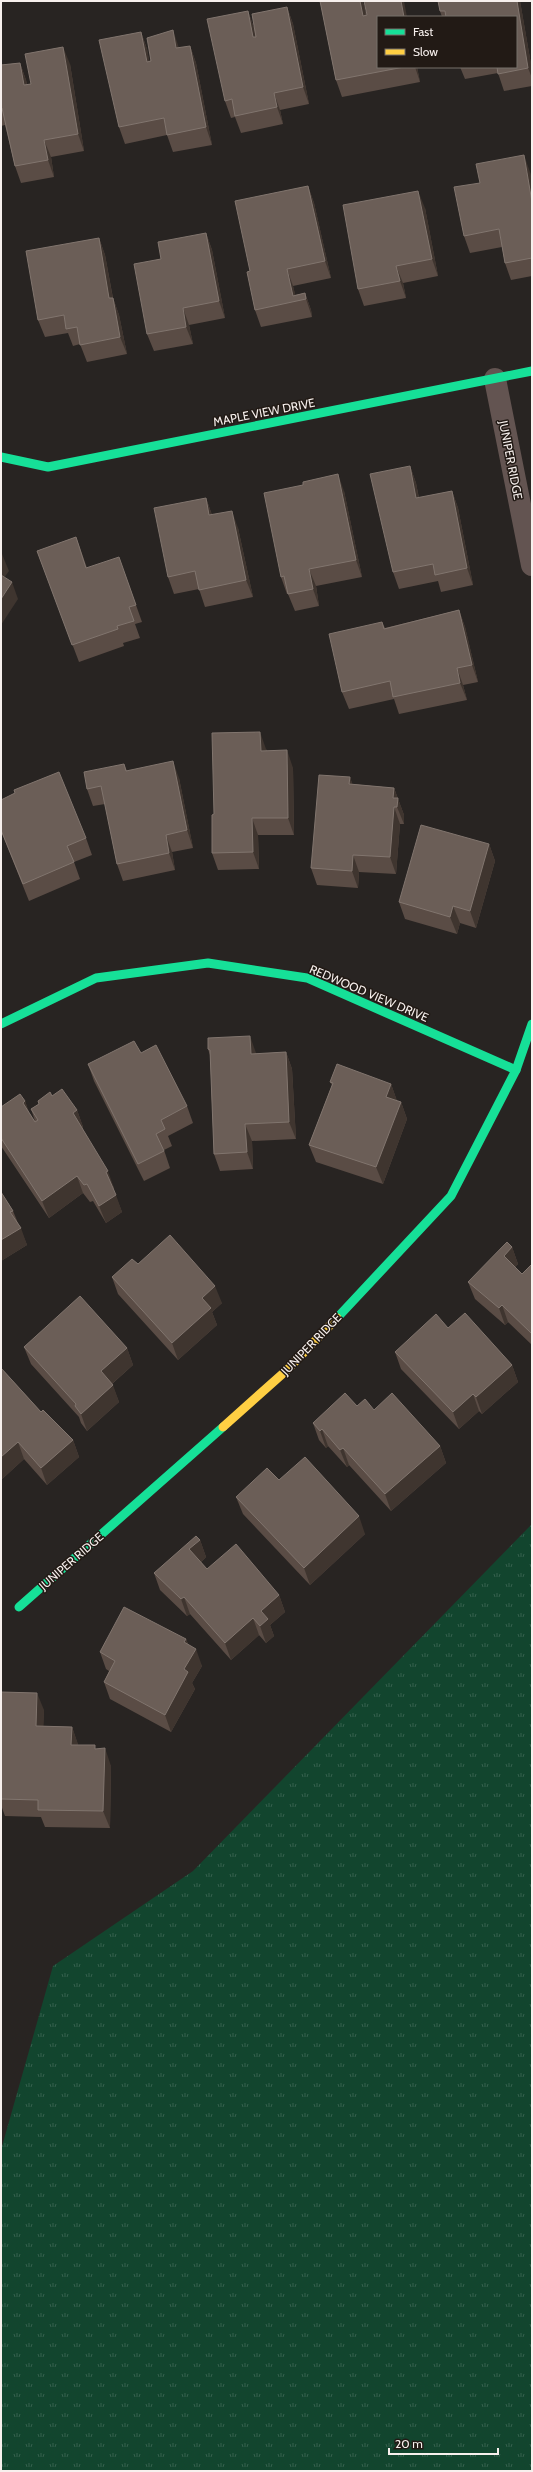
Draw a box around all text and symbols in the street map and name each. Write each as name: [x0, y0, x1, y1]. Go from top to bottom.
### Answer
legend: [377, 16, 517, 68]
text: Fast: [413, 24, 433, 39]
text: Slow: [413, 44, 438, 59]
street label: MAPLE VIEW DRIVE: [212, 395, 317, 429]
street label: JUNIPER RIDGE: [496, 418, 526, 501]
street label: REDWOOD VIEW DRIVE: [307, 961, 431, 1025]
street label: JUNIPER RIDGE: [277, 1310, 345, 1379]
street label: JUNIPER RIDGE: [35, 1529, 107, 1594]
scale bar: [389, 2430, 498, 2456]
text: 20 m: [395, 2436, 423, 2451]

